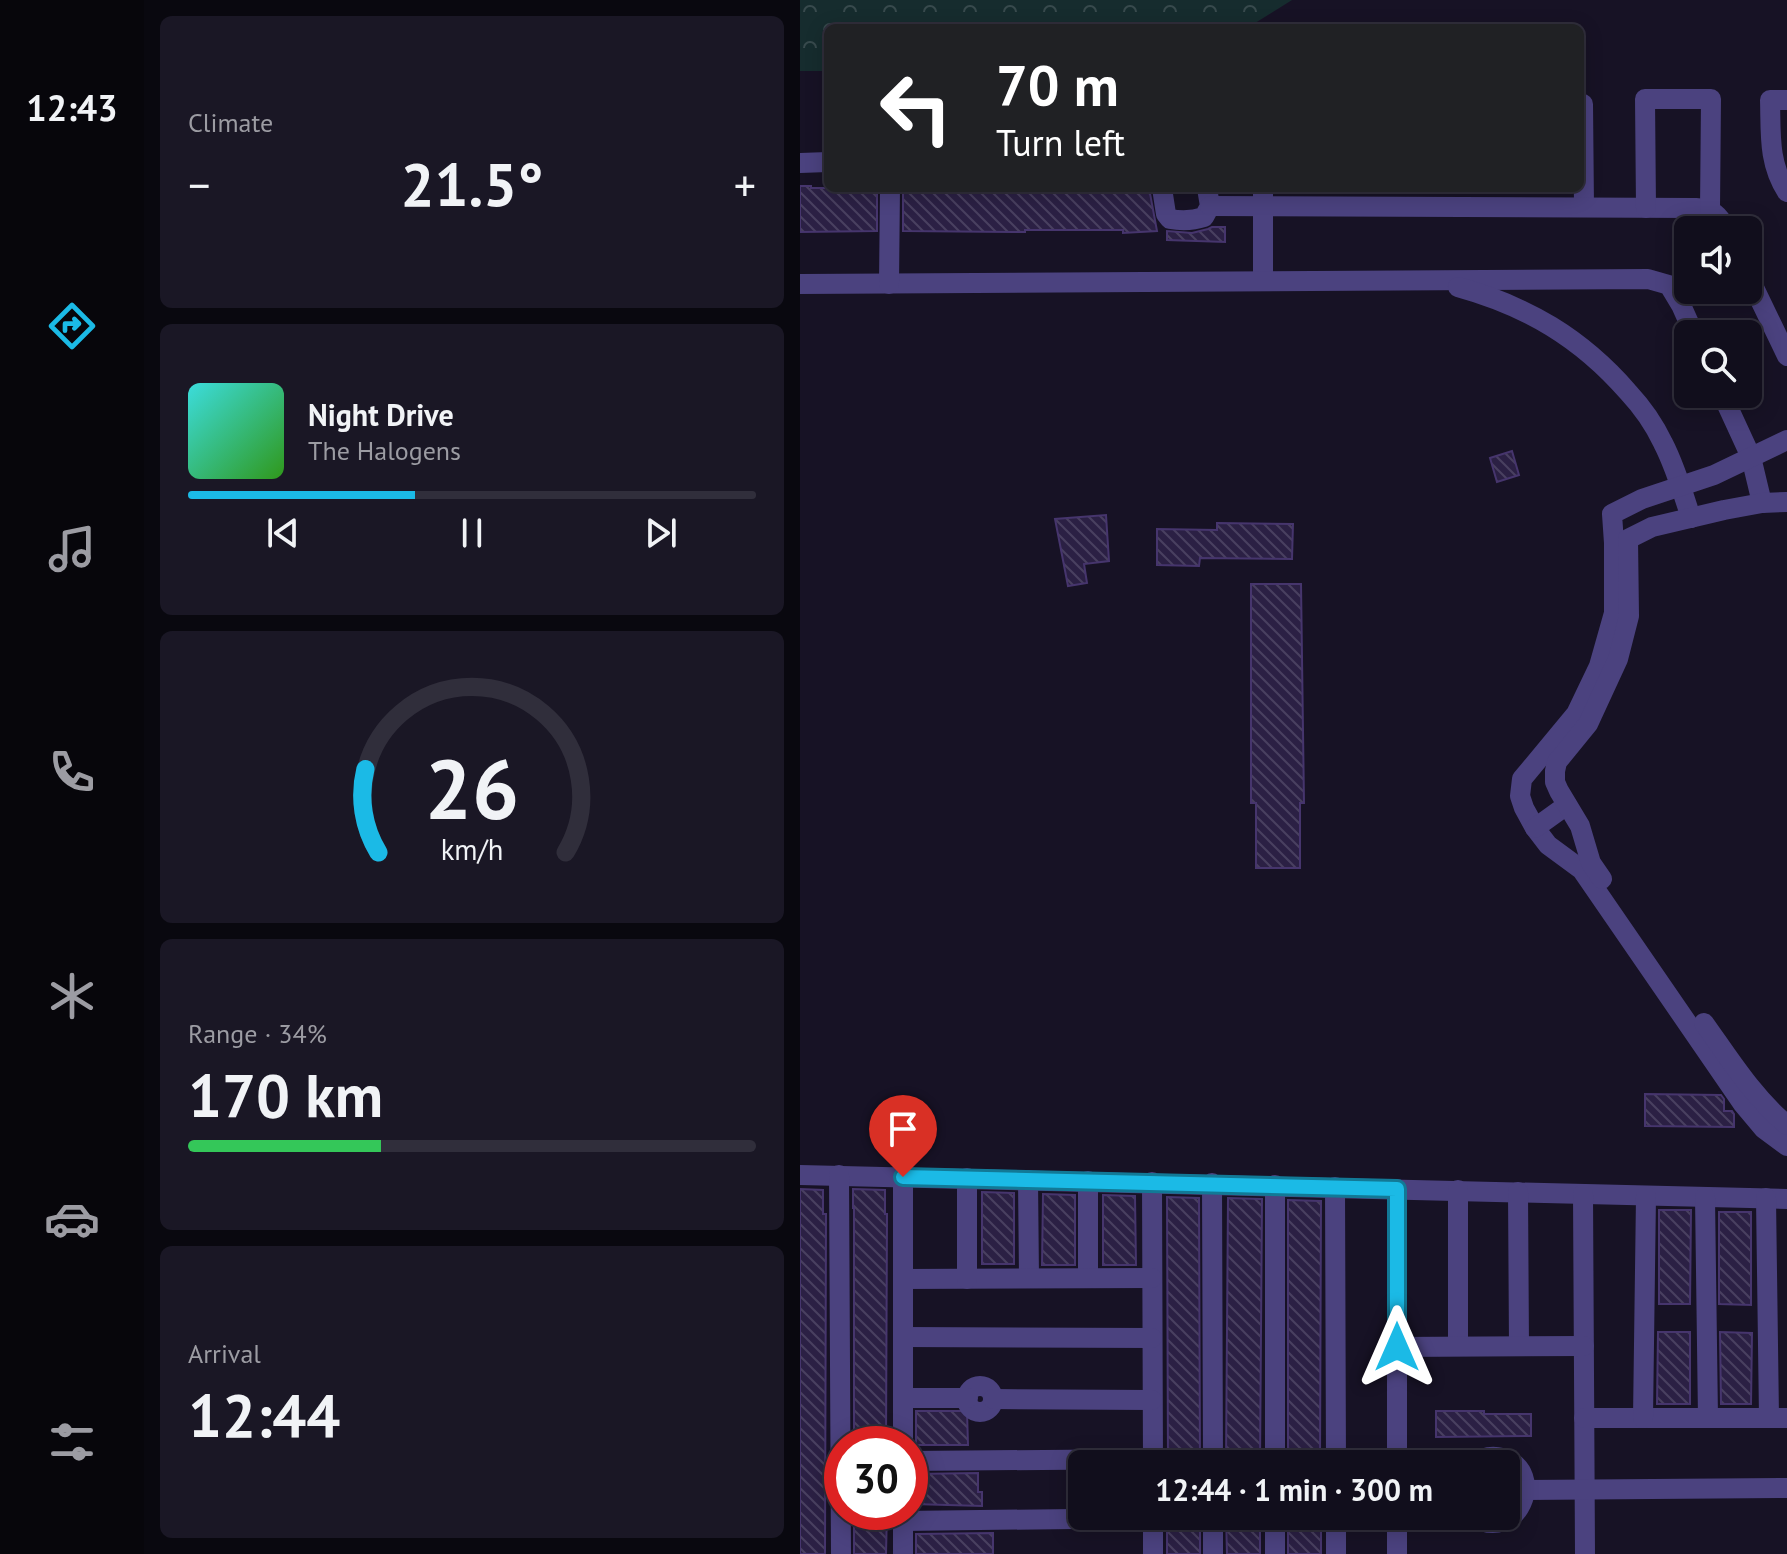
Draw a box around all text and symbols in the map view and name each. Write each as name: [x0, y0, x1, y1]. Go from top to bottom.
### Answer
text: 70 m: [996, 49, 1119, 121]
icon: left: [864, 56, 968, 160]
text: 12:43: [26, 84, 118, 131]
text: Climate: [188, 106, 273, 139]
text: Turn left: [996, 119, 1125, 166]
text: 21.5°: [400, 145, 544, 223]
text: −: [188, 156, 210, 213]
text: +: [734, 156, 756, 213]
map controls: [1674, 216, 1762, 408]
button: sound: [1674, 216, 1762, 304]
icon: directions: [44, 298, 100, 354]
button: search: [1674, 320, 1762, 408]
text: Night Drive: [308, 395, 454, 434]
text: The Halogens: [308, 434, 461, 467]
icon: previous: [261, 511, 305, 555]
icon: pause: [450, 511, 494, 555]
icon: next: [639, 511, 683, 555]
icon: music: [44, 521, 100, 577]
text: 26: [425, 734, 519, 842]
icon: phone: [44, 744, 100, 800]
text: km/h: [441, 831, 503, 868]
icon: climate: [44, 968, 100, 1024]
text: Range · 34%: [188, 1017, 327, 1050]
text: 170 km: [188, 1056, 383, 1134]
pin: [869, 1095, 937, 1177]
icon: arrive: [881, 1107, 925, 1151]
icon: car: [44, 1191, 100, 1247]
position arrow: [1355, 1305, 1439, 1389]
text: Arrival: [188, 1337, 261, 1370]
text: 12:44: [188, 1376, 340, 1454]
icon: filters: [44, 1414, 100, 1470]
speed limit sign: 30: [824, 1426, 928, 1530]
text: 12:44 · 1 min · 300 m: [1155, 1470, 1433, 1509]

